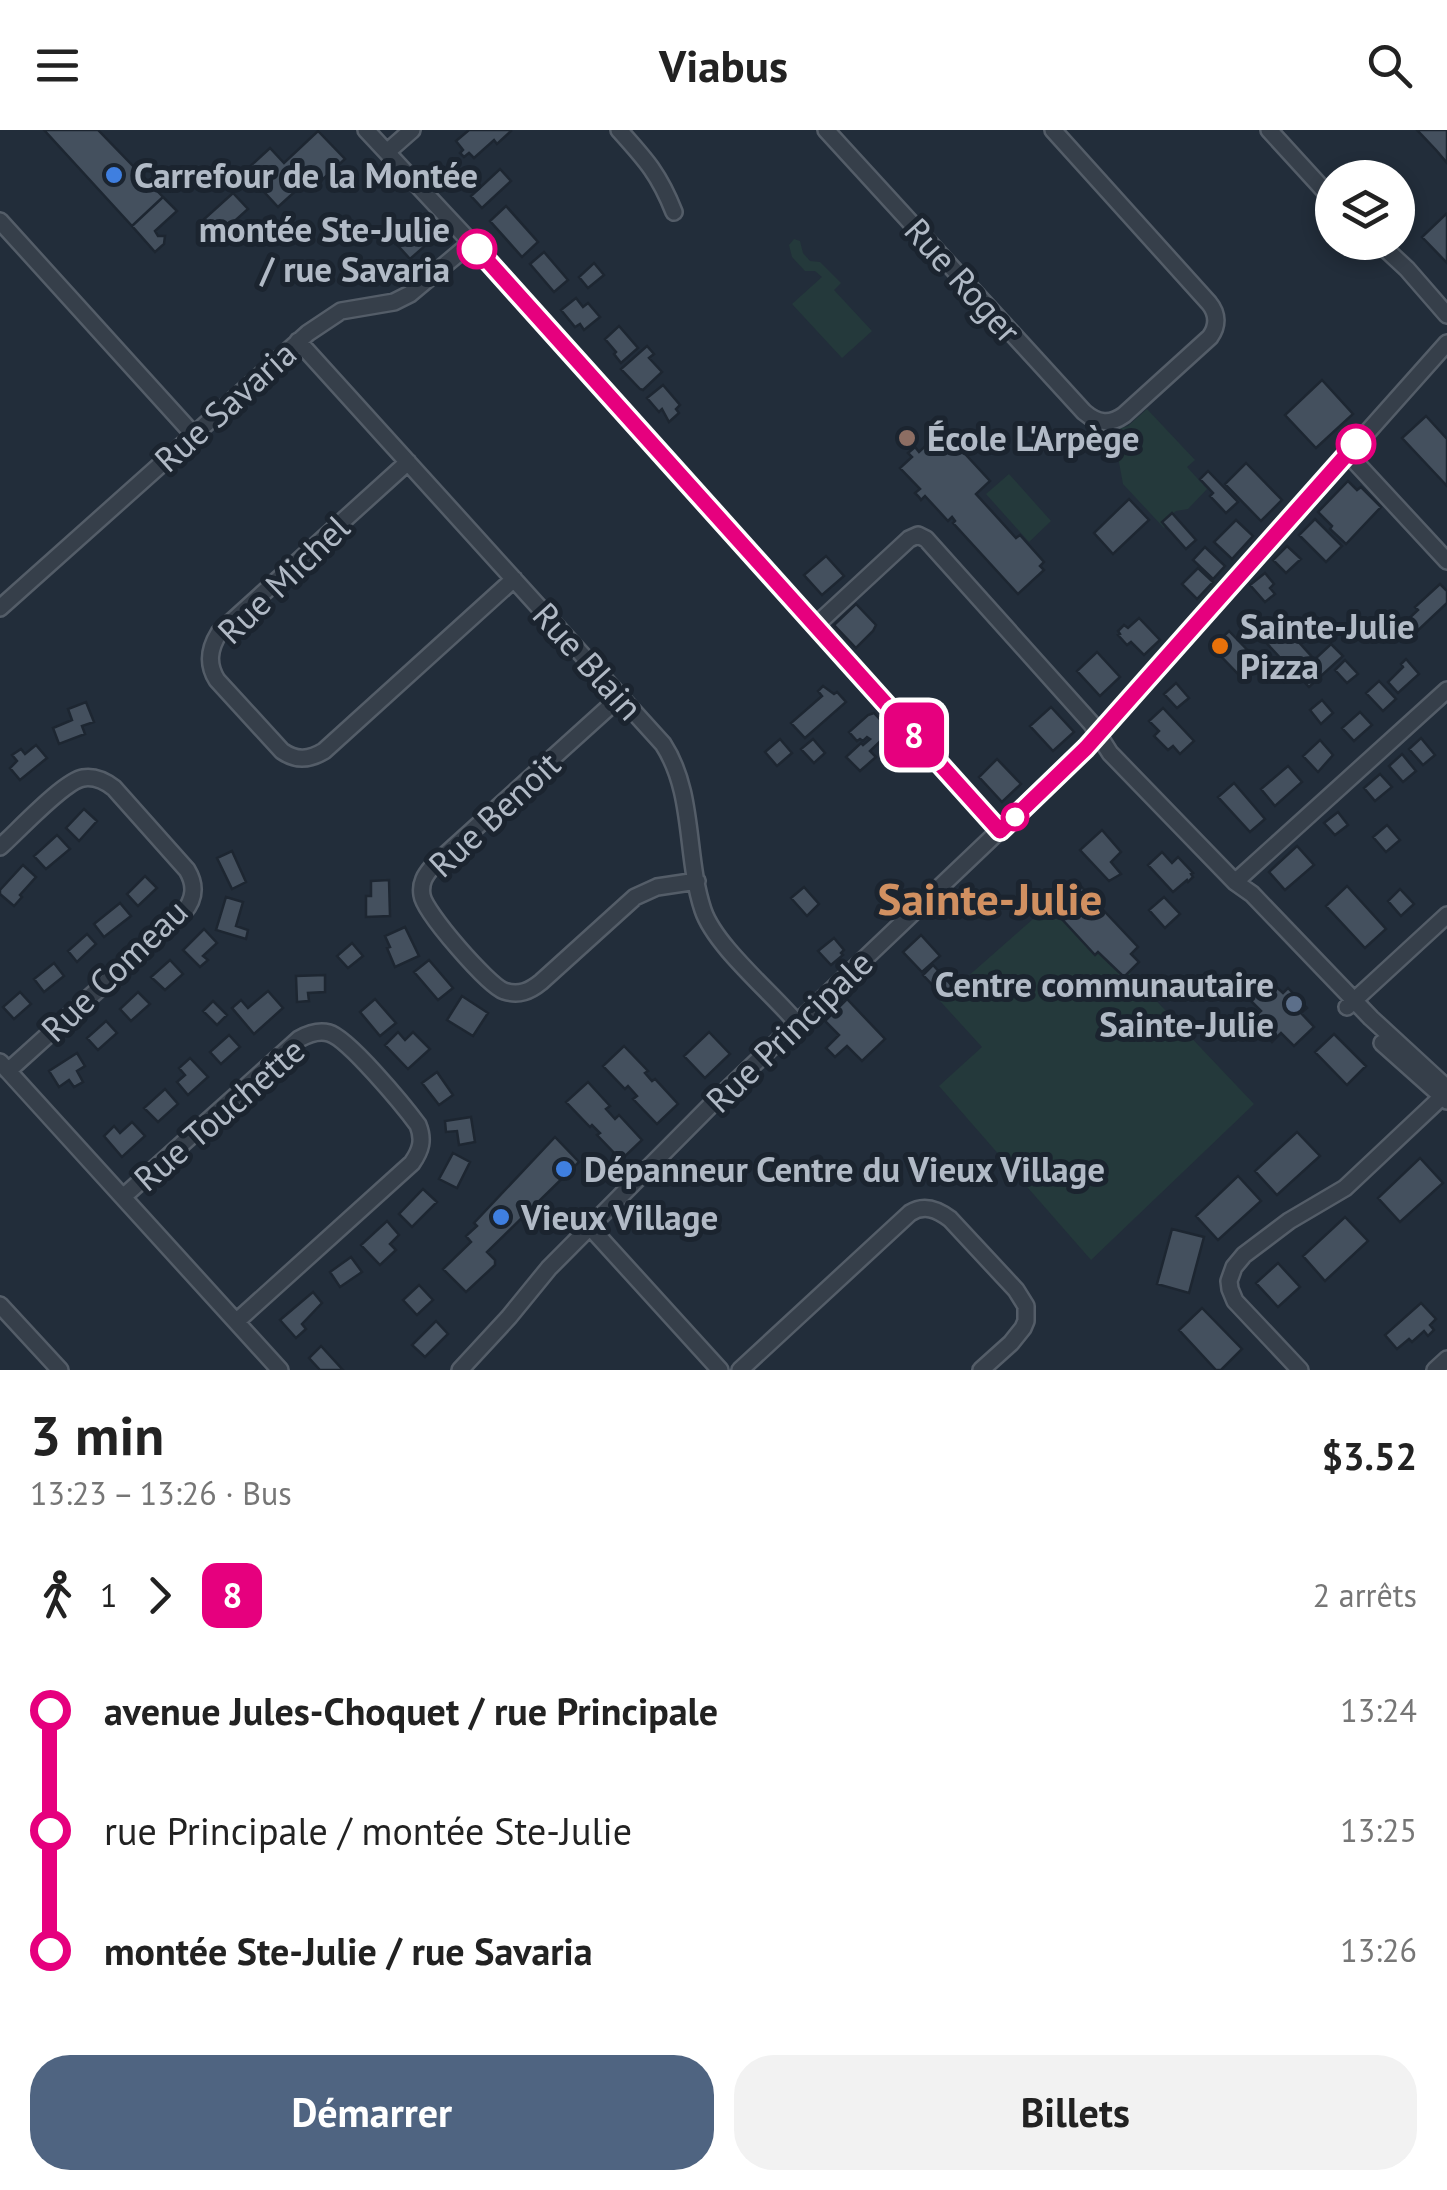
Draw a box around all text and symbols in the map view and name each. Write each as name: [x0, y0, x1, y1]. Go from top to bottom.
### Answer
text: Viabus: [659, 36, 788, 94]
icon: menu: [30, 38, 85, 93]
icon: search: [1362, 38, 1417, 93]
place label: Carrefour de la Montée: [134, 152, 478, 198]
map controls: [1315, 160, 1415, 260]
button: layers: [1315, 160, 1415, 260]
marker: Carrefour de la Montée: [103, 164, 125, 186]
place label: montée Ste-Julie / rue Savaria: [199, 206, 450, 292]
street label: Rue Roger: [895, 208, 1031, 352]
marker: montée Ste-Julie / rue Savaria: [458, 230, 496, 268]
street label: Rue Savaria: [144, 330, 306, 482]
place label: École L'Arpège: [927, 415, 1140, 461]
unlabelled marker: [1337, 425, 1375, 463]
marker: École L'Arpège: [896, 427, 918, 449]
street label: Rue Michel: [207, 505, 359, 653]
street label: Rue Blain: [523, 592, 653, 730]
place label: Sainte-Julie Pizza: [1240, 603, 1415, 689]
marker: Sainte-Julie Pizza: [1209, 635, 1231, 657]
line badge: 8: [882, 702, 946, 768]
text: 8: [904, 712, 924, 758]
street label: Rue Benoit: [418, 741, 570, 887]
unlabelled marker: [1002, 804, 1028, 830]
district label: Sainte-Julie: [878, 869, 1102, 927]
street label: Rue Comeau: [31, 889, 197, 1051]
street label: Rue Principale: [696, 940, 882, 1122]
place label: Centre communautaire Sainte-Julie: [935, 961, 1274, 1047]
marker: Centre communautaire Sainte-Julie: [1283, 993, 1305, 1015]
street label: Rue Touchette: [124, 1027, 314, 1201]
place label: Dépanneur Centre du Vieux Village: [584, 1146, 1105, 1192]
marker: Dépanneur Centre du Vieux Village: [553, 1158, 575, 1180]
place label: Vieux Village: [520, 1194, 718, 1240]
marker: Vieux Village: [490, 1206, 512, 1228]
text: 3 min: [30, 1399, 164, 1470]
text: $3.52: [1321, 1431, 1417, 1480]
text: 13:23 – 13:26 · Bus: [30, 1472, 292, 1514]
icon: walk: [30, 1568, 85, 1623]
icon: forward: [132, 1568, 187, 1623]
text: 8: [222, 1572, 242, 1618]
text: 1: [100, 1574, 117, 1616]
text: 2 arrêts: [1313, 1574, 1417, 1616]
text: avenue Jules-Choquet / rue Principale: [104, 1686, 718, 1735]
text: 13:24: [1340, 1689, 1417, 1731]
text: rue Principale / montée Ste-Julie: [104, 1806, 632, 1855]
text: 13:25: [1340, 1809, 1417, 1851]
text: montée Ste-Julie / rue Savaria: [104, 1926, 593, 1975]
text: 13:26: [1340, 1929, 1417, 1971]
button: Démarrer: [30, 2055, 714, 2170]
button: Billets: [734, 2055, 1417, 2170]

